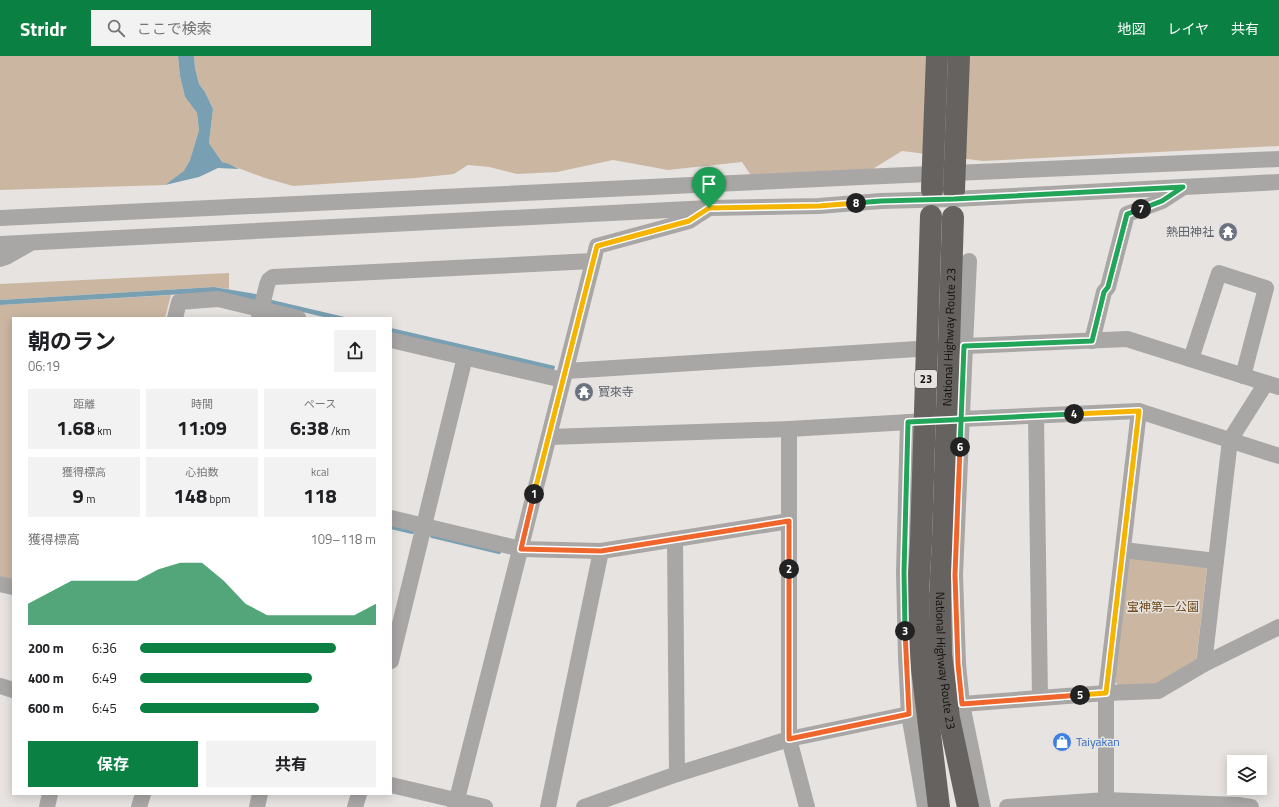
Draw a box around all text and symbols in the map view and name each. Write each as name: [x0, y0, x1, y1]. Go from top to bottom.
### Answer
search box: [91, 10, 371, 46]
text: Stridr: [20, 14, 67, 43]
icon: search: [105, 17, 127, 39]
text: ここで検索: [137, 17, 212, 40]
text: 地図: [1117, 18, 1145, 39]
text: レイヤ: [1167, 18, 1209, 39]
text: 共有: [1231, 18, 1259, 39]
pin: [692, 167, 726, 208]
icon: arrive: [698, 173, 720, 195]
pin: 8: [846, 193, 866, 213]
text: 8: [853, 195, 859, 211]
pin: 7: [1131, 199, 1151, 219]
text: 7: [1138, 201, 1144, 217]
temple icon: 熱田神社: [1217, 221, 1239, 243]
place label: 熱田神社: [1166, 222, 1214, 241]
street label: National Highway Route 23: [937, 268, 960, 407]
text: 朝のラン: [28, 324, 116, 358]
button: share: [334, 330, 376, 372]
text: 06:19: [28, 356, 60, 376]
road number: 23: [915, 370, 937, 388]
temple icon: 寳來寺: [573, 381, 595, 403]
place label: 寳來寺: [598, 382, 634, 401]
text: 距離: [73, 396, 95, 412]
text: 時間: [191, 396, 213, 412]
text: ペース: [304, 396, 336, 412]
pin: 4: [1064, 404, 1084, 424]
text: 4: [1071, 406, 1077, 422]
text: 1.68: [56, 412, 95, 443]
text: 11:09: [177, 412, 227, 443]
text: 6:38: [290, 412, 329, 443]
text: km: [95, 423, 112, 439]
text: /km: [329, 423, 350, 439]
pin: 6: [950, 437, 970, 457]
text: 6: [957, 439, 963, 455]
text: 獲得標高: [62, 464, 106, 480]
text: 心拍数: [186, 464, 219, 480]
text: kcal: [311, 464, 329, 480]
text: 9: [73, 480, 84, 511]
text: 148: [174, 480, 207, 511]
text: 118: [303, 480, 337, 511]
pin: 1: [524, 484, 544, 504]
text: 1: [531, 486, 537, 502]
text: m: [84, 491, 95, 507]
text: bpm: [207, 491, 230, 507]
text: 獲得標高: [28, 529, 80, 549]
text: 109–118 m: [310, 529, 376, 549]
pin: 2: [779, 559, 799, 579]
text: 2: [786, 561, 792, 577]
street label: National Highway Route 23: [931, 592, 961, 731]
park label: 宝神第一公園: [1127, 597, 1199, 616]
pin: 3: [895, 621, 915, 641]
text: 3: [902, 623, 908, 639]
text: 200 m: [28, 638, 64, 658]
text: 6:36: [92, 638, 117, 658]
text: 400 m: [28, 668, 64, 688]
text: 6:49: [92, 668, 117, 688]
pin: 5: [1070, 685, 1090, 705]
text: 5: [1077, 687, 1083, 703]
text: 600 m: [28, 698, 64, 718]
text: 6:45: [92, 698, 117, 718]
shop icon: Taiyakan: [1051, 731, 1073, 753]
place label: Taiyakan: [1076, 732, 1120, 751]
button: 保存: [28, 741, 198, 787]
button: 共有: [206, 741, 376, 787]
map controls: [1227, 755, 1267, 795]
button: layers: [1227, 755, 1267, 795]

